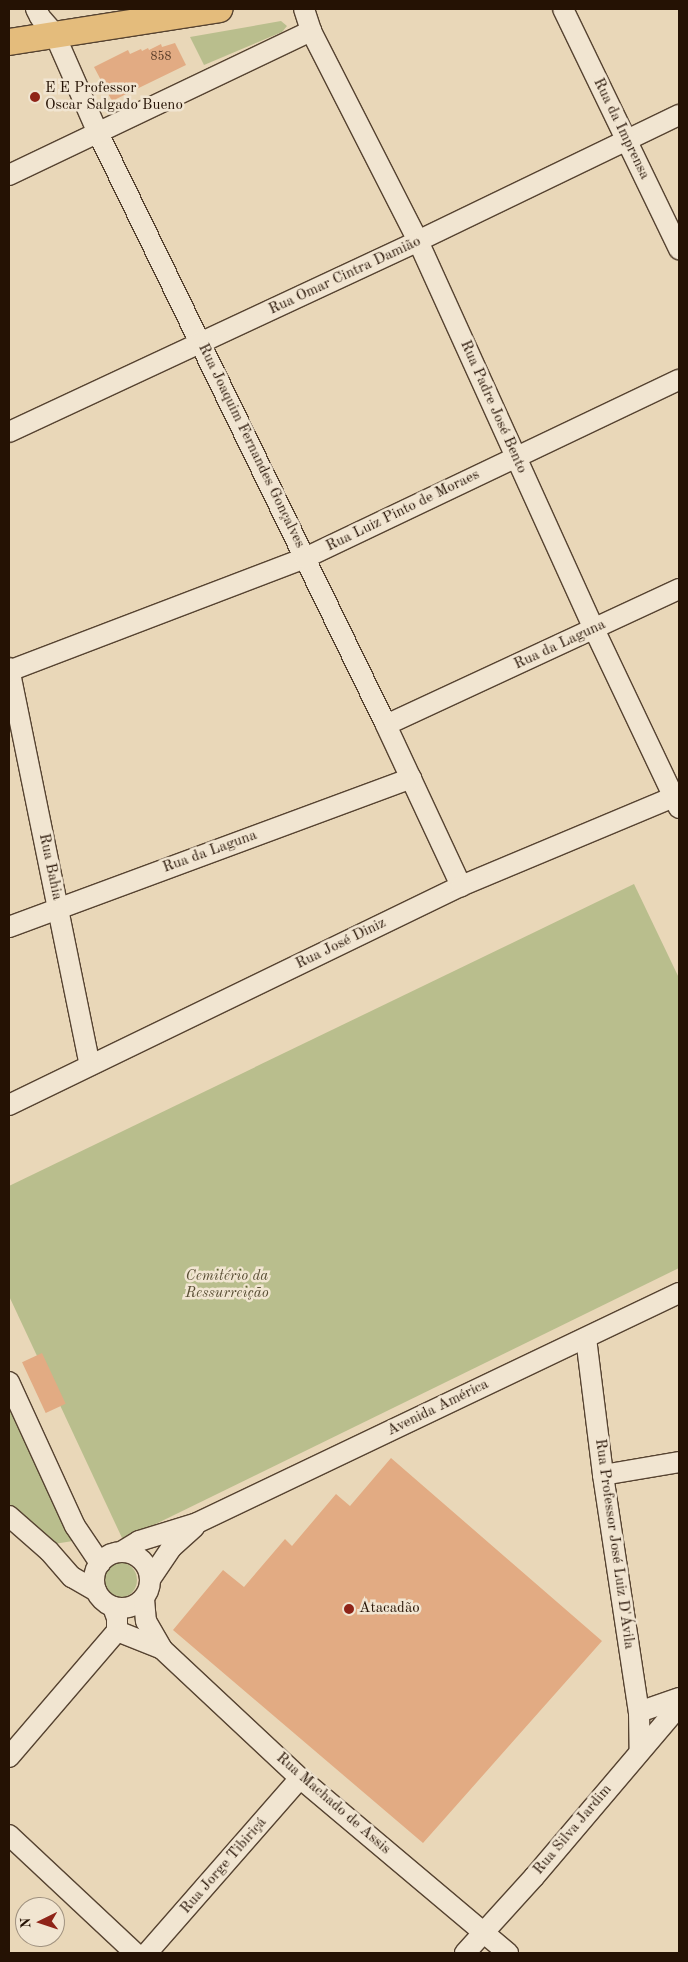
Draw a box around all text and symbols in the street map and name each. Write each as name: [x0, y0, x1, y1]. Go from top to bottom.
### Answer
house number: 858: [151, 51, 171, 65]
street label: Rua da Imprensa: [589, 75, 653, 183]
place label: E E Professor Oscar Salgado Bueno: [45, 79, 183, 114]
marker: E E Professor Oscar Salgado Bueno: [29, 91, 41, 103]
street label: Rua Omar Cintra Damião: [266, 233, 424, 319]
street label: Rua Padre José Bento: [456, 338, 530, 476]
street label: Rua Joaquim Fernandes Gonçalves: [194, 341, 308, 551]
street label: Rua Luiz Pinto de Moraes: [323, 466, 483, 556]
street label: Rua da Laguna: [511, 616, 609, 674]
street label: Rua da Laguna: [160, 827, 260, 877]
street label: Rua Bahia: [34, 832, 66, 902]
street label: Rua José Diniz: [293, 914, 389, 974]
park label: Cemitério da Ressurreição: [185, 1267, 269, 1302]
street label: Avenida América: [384, 1376, 492, 1440]
street label: Rua Professor José Luiz D'Ávila: [590, 1438, 638, 1650]
place label: Atacadão: [359, 1600, 420, 1618]
marker: Atacadão: [343, 1603, 355, 1615]
street label: Rua Machado de Assis: [272, 1749, 394, 1859]
street label: Rua Silva Jardim: [530, 1781, 616, 1879]
street label: Rua Jorge Tibiriçá: [177, 1814, 271, 1918]
north arrow: [15, 1897, 65, 1947]
text: N: [19, 1917, 33, 1929]

